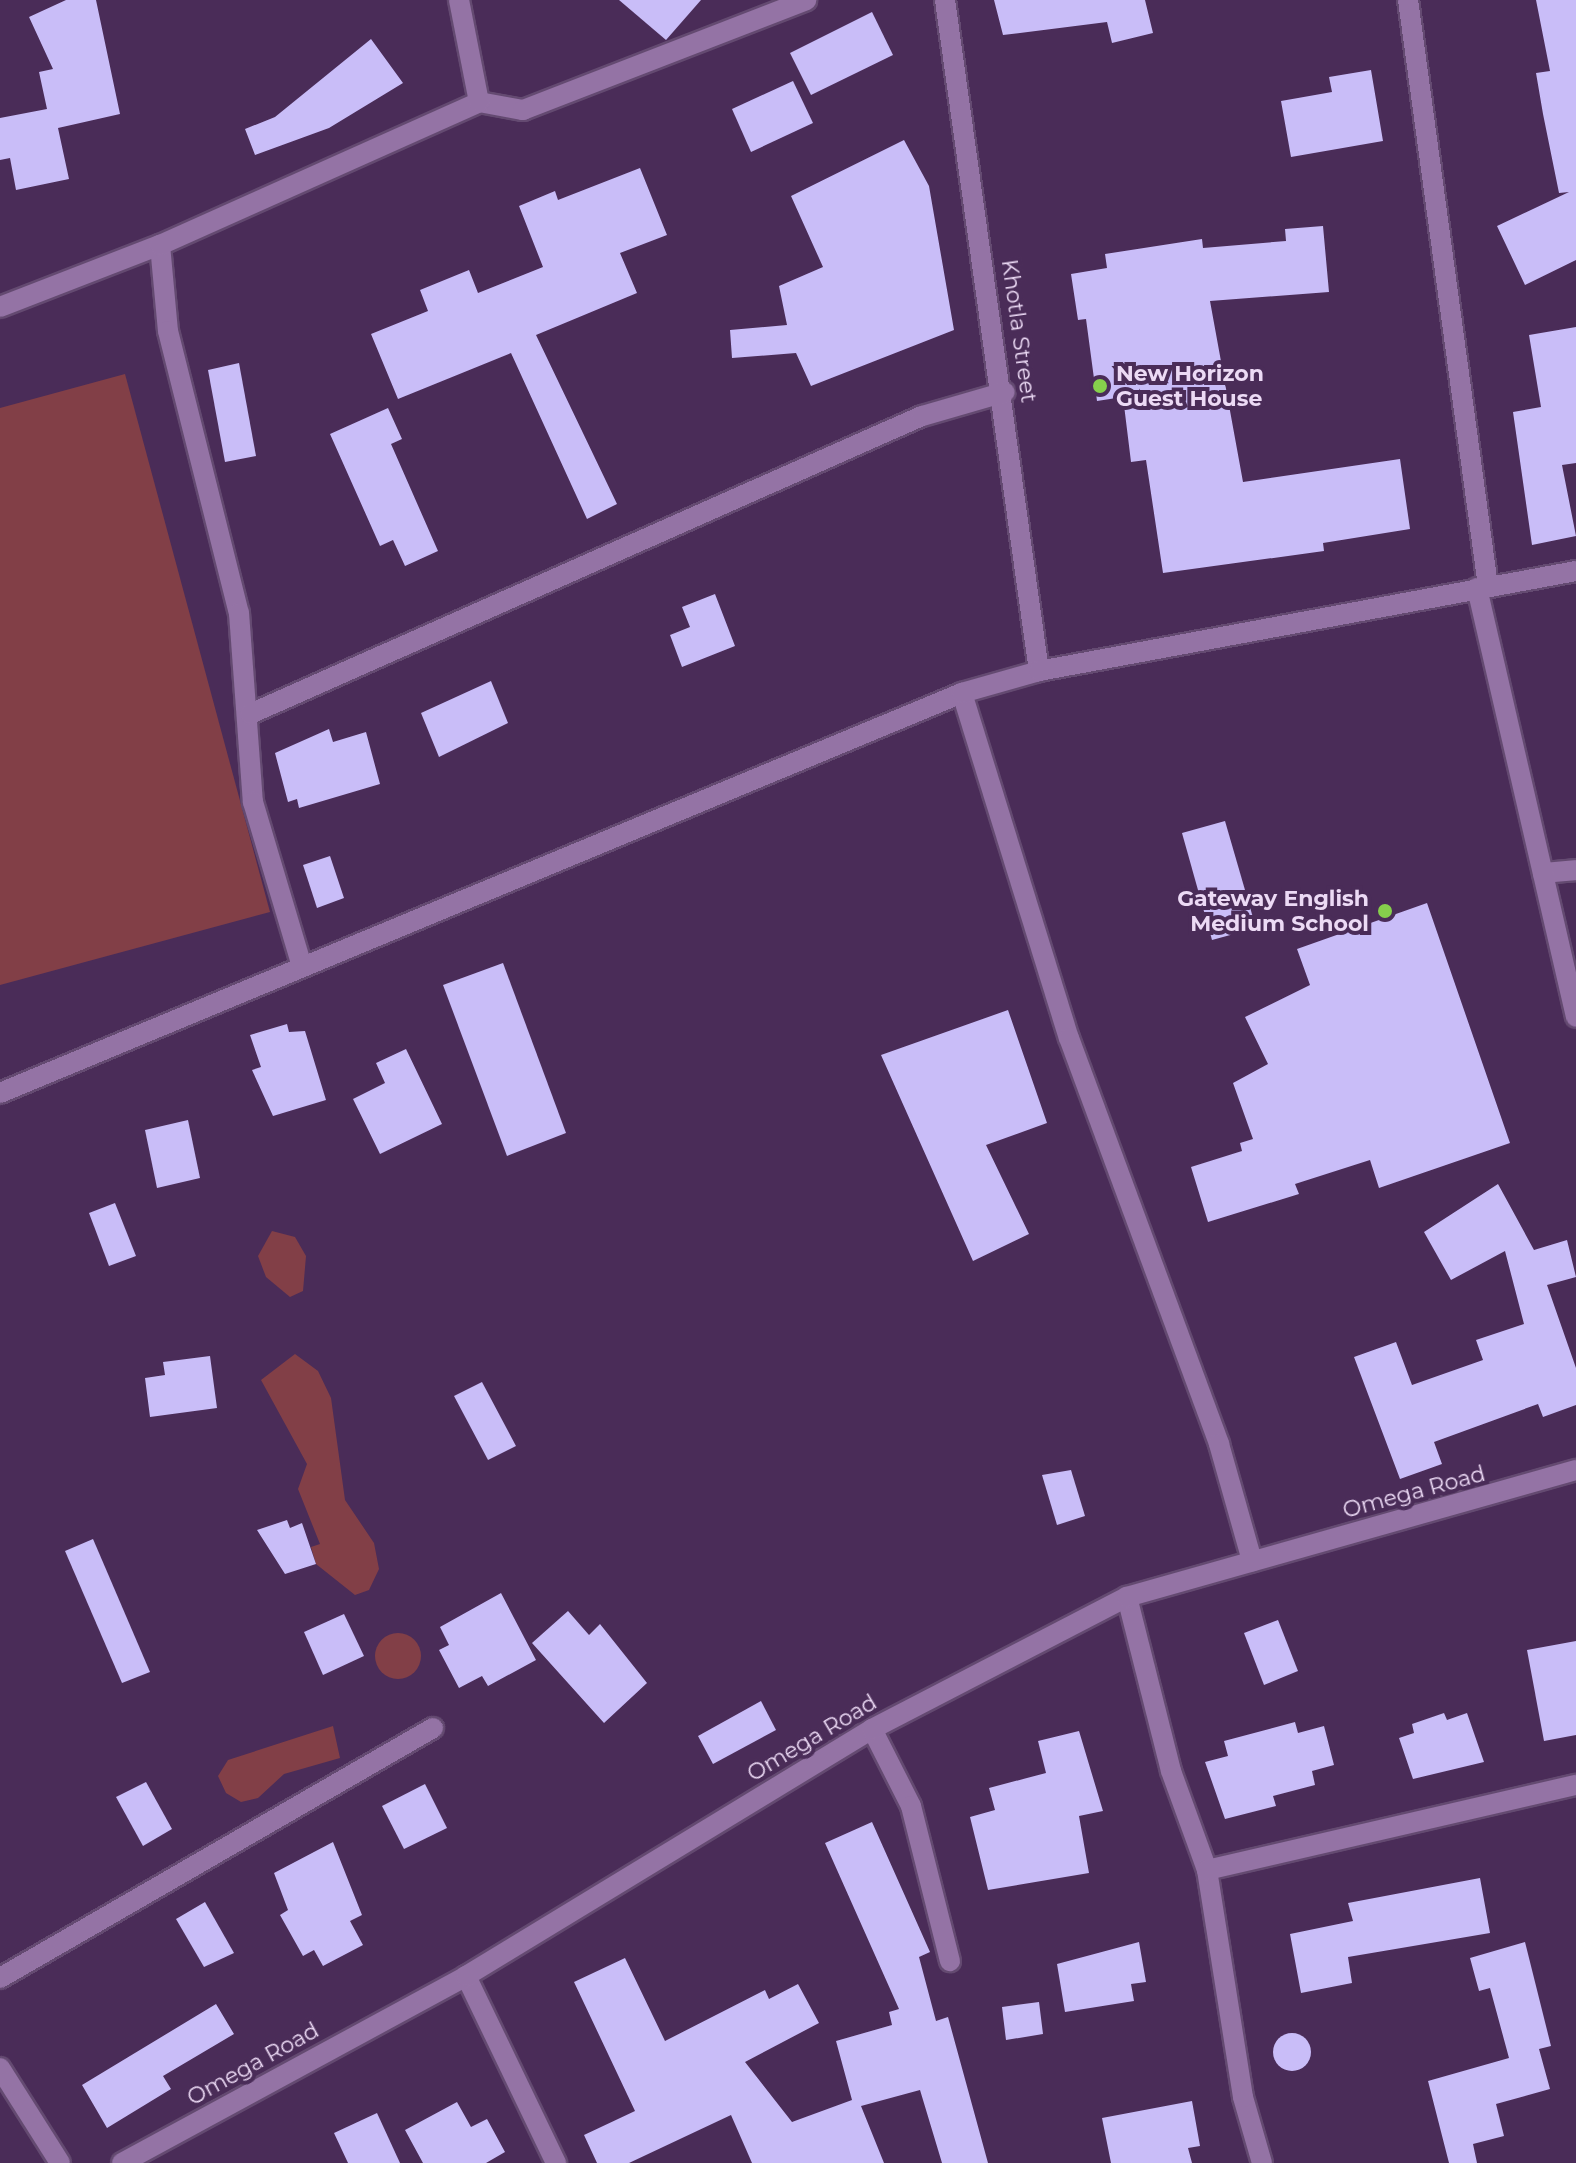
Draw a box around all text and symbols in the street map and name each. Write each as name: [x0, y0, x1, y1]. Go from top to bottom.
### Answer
street label: Khotla Street: [996, 258, 1042, 404]
place label: New Horizon Guest House: [1116, 360, 1264, 412]
marker: New Horizon Guest House: [1091, 377, 1109, 395]
place label: Gateway English Medium School: [1177, 885, 1369, 936]
marker: Gateway English Medium School: [1376, 902, 1394, 920]
street label: Omega Road: [1340, 1460, 1488, 1524]
street label: Omega Road: [742, 1689, 882, 1787]
street label: Omega Road: [183, 2017, 323, 2111]

